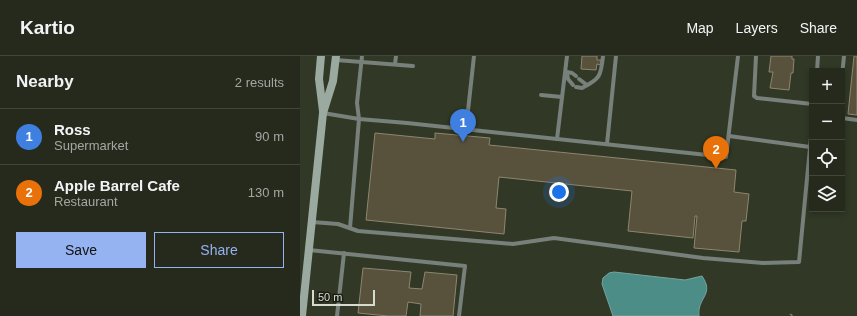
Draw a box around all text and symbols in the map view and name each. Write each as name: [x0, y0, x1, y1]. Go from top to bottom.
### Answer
text: Kartio: [20, 17, 75, 38]
text: Map: [686, 20, 714, 36]
text: Layers: [736, 20, 778, 36]
text: Share: [800, 20, 837, 36]
map controls: [809, 68, 845, 212]
button: +: [809, 68, 845, 104]
text: Nearby: [16, 72, 74, 91]
text: 2 results: [235, 75, 284, 90]
button: −: [809, 104, 845, 140]
pin: 1: [450, 109, 476, 142]
text: Ross: [54, 121, 91, 138]
text: 1: [25, 129, 33, 144]
text: 90 m: [255, 129, 284, 144]
pin: 2: [703, 136, 729, 169]
text: Supermarket: [54, 138, 128, 153]
button: locate: [809, 140, 845, 176]
button: layers: [809, 176, 845, 212]
text: Apple Barrel Cafe: [54, 177, 180, 194]
your location: [549, 182, 569, 202]
text: 2: [25, 185, 33, 200]
text: 130 m: [248, 185, 284, 200]
text: Restaurant: [54, 194, 118, 209]
button: Save: [16, 232, 146, 268]
button: Share: [154, 232, 284, 268]
scale bar: [312, 288, 375, 307]
text: 50 m: [318, 291, 342, 303]

